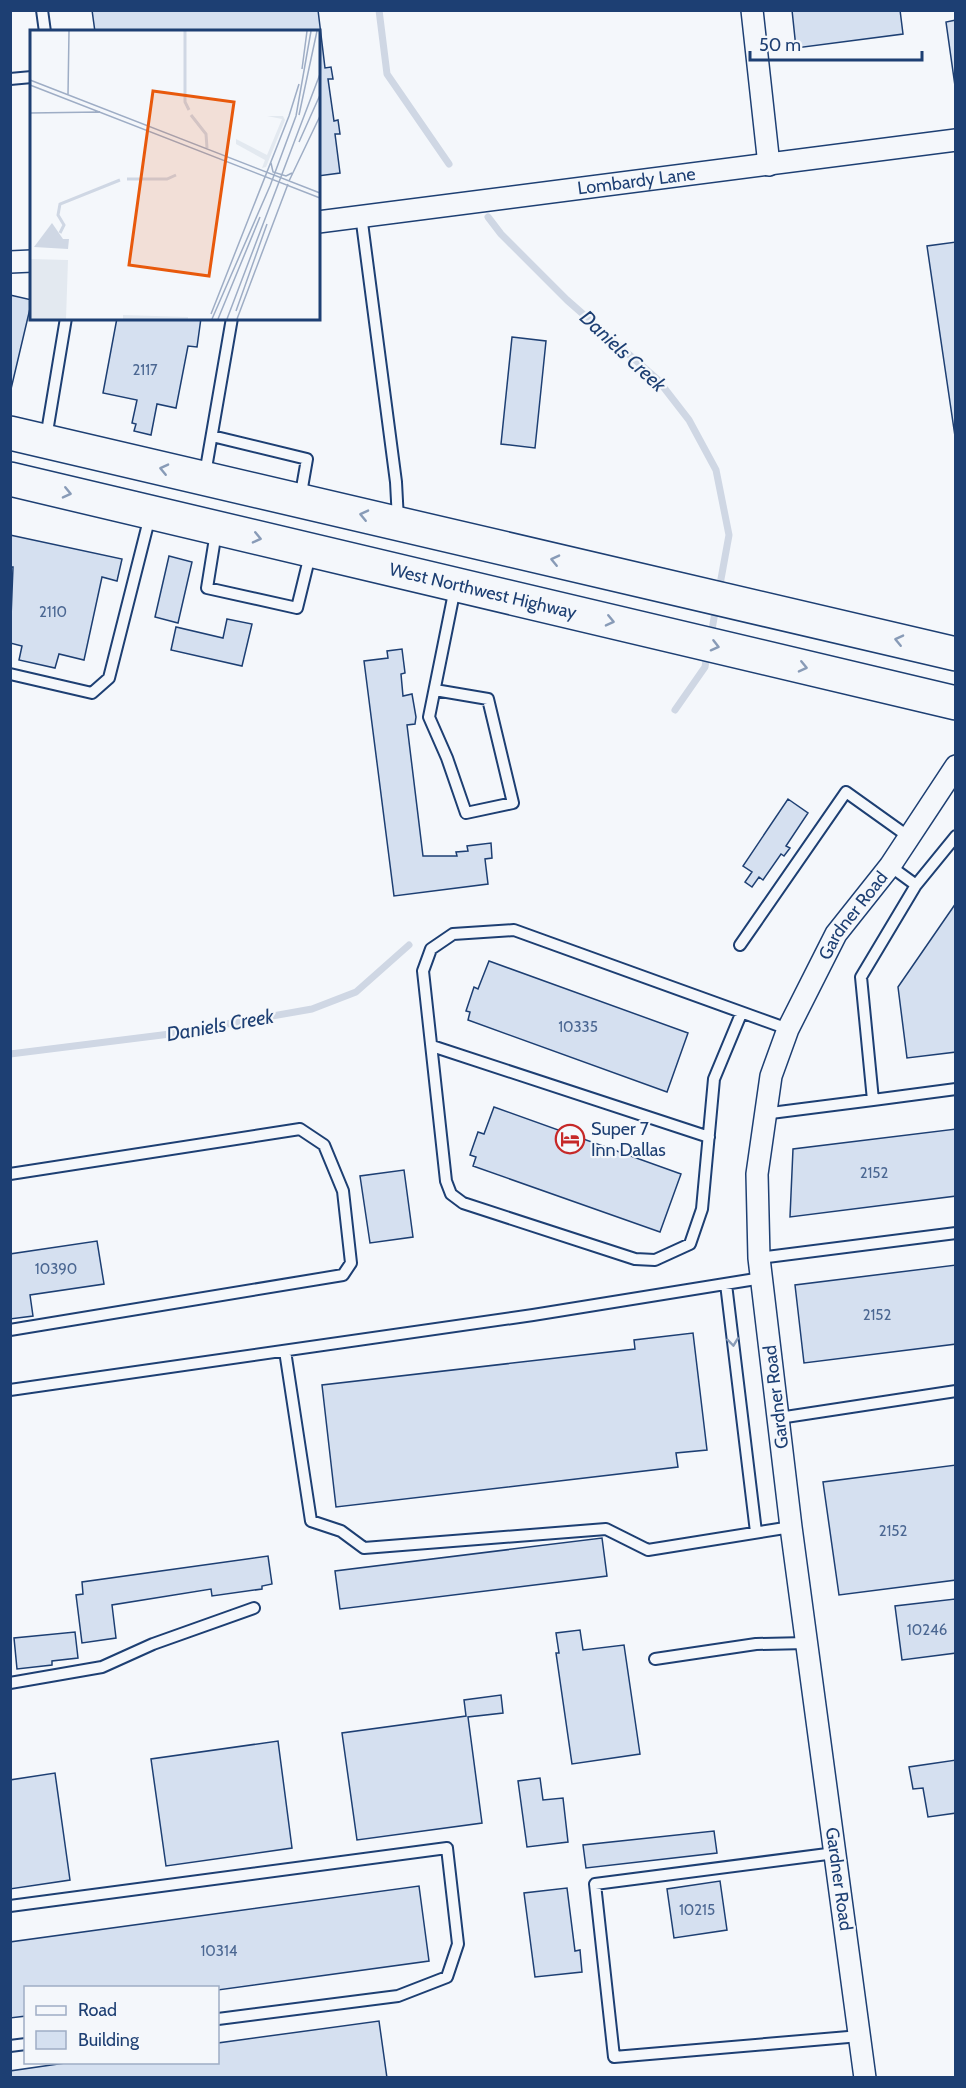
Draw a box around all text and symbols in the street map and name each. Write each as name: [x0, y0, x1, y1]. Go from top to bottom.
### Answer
scale bar: [750, 24, 922, 62]
inset map: [30, 30, 320, 320]
text: 50 m: [759, 34, 801, 56]
street label: Lombardy Lane: [576, 163, 697, 200]
water label: Daniels Creek: [575, 305, 672, 398]
house number: 2117: [132, 361, 158, 379]
one-way arrow: [159, 463, 169, 476]
one-way arrow: [62, 485, 72, 498]
one-way arrow: [359, 510, 369, 523]
one-way arrow: [252, 530, 262, 543]
one-way arrow: [550, 555, 560, 568]
street label: West Northwest Highway: [387, 558, 579, 624]
house number: 2110: [39, 603, 67, 621]
one-way arrow: [605, 614, 615, 627]
one-way arrow: [894, 635, 904, 648]
one-way arrow: [709, 638, 719, 651]
one-way arrow: [798, 660, 808, 673]
street label: Gardner Road: [814, 867, 892, 963]
water label: Daniels Creek: [164, 1004, 277, 1046]
house number: 10335: [558, 1018, 598, 1036]
place label: Super 7 Inn Dallas: [591, 1118, 666, 1161]
hotel icon: Super 7 Inn Dallas: [554, 1123, 586, 1155]
house number: 2152: [860, 1164, 888, 1182]
house number: 10390: [35, 1260, 77, 1278]
house number: 2152: [863, 1306, 891, 1324]
one-way arrow: [726, 1338, 739, 1347]
street label: Gardner Road: [759, 1344, 793, 1450]
house number: 2152: [879, 1522, 907, 1540]
house number: 10246: [907, 1621, 947, 1639]
street label: Gardner Road: [821, 1826, 857, 1932]
house number: 10215: [679, 1901, 715, 1919]
house number: 10314: [200, 1942, 238, 1960]
legend: [24, 1986, 219, 2064]
text: Road: [78, 1999, 117, 2021]
text: Building: [78, 2029, 140, 2051]

